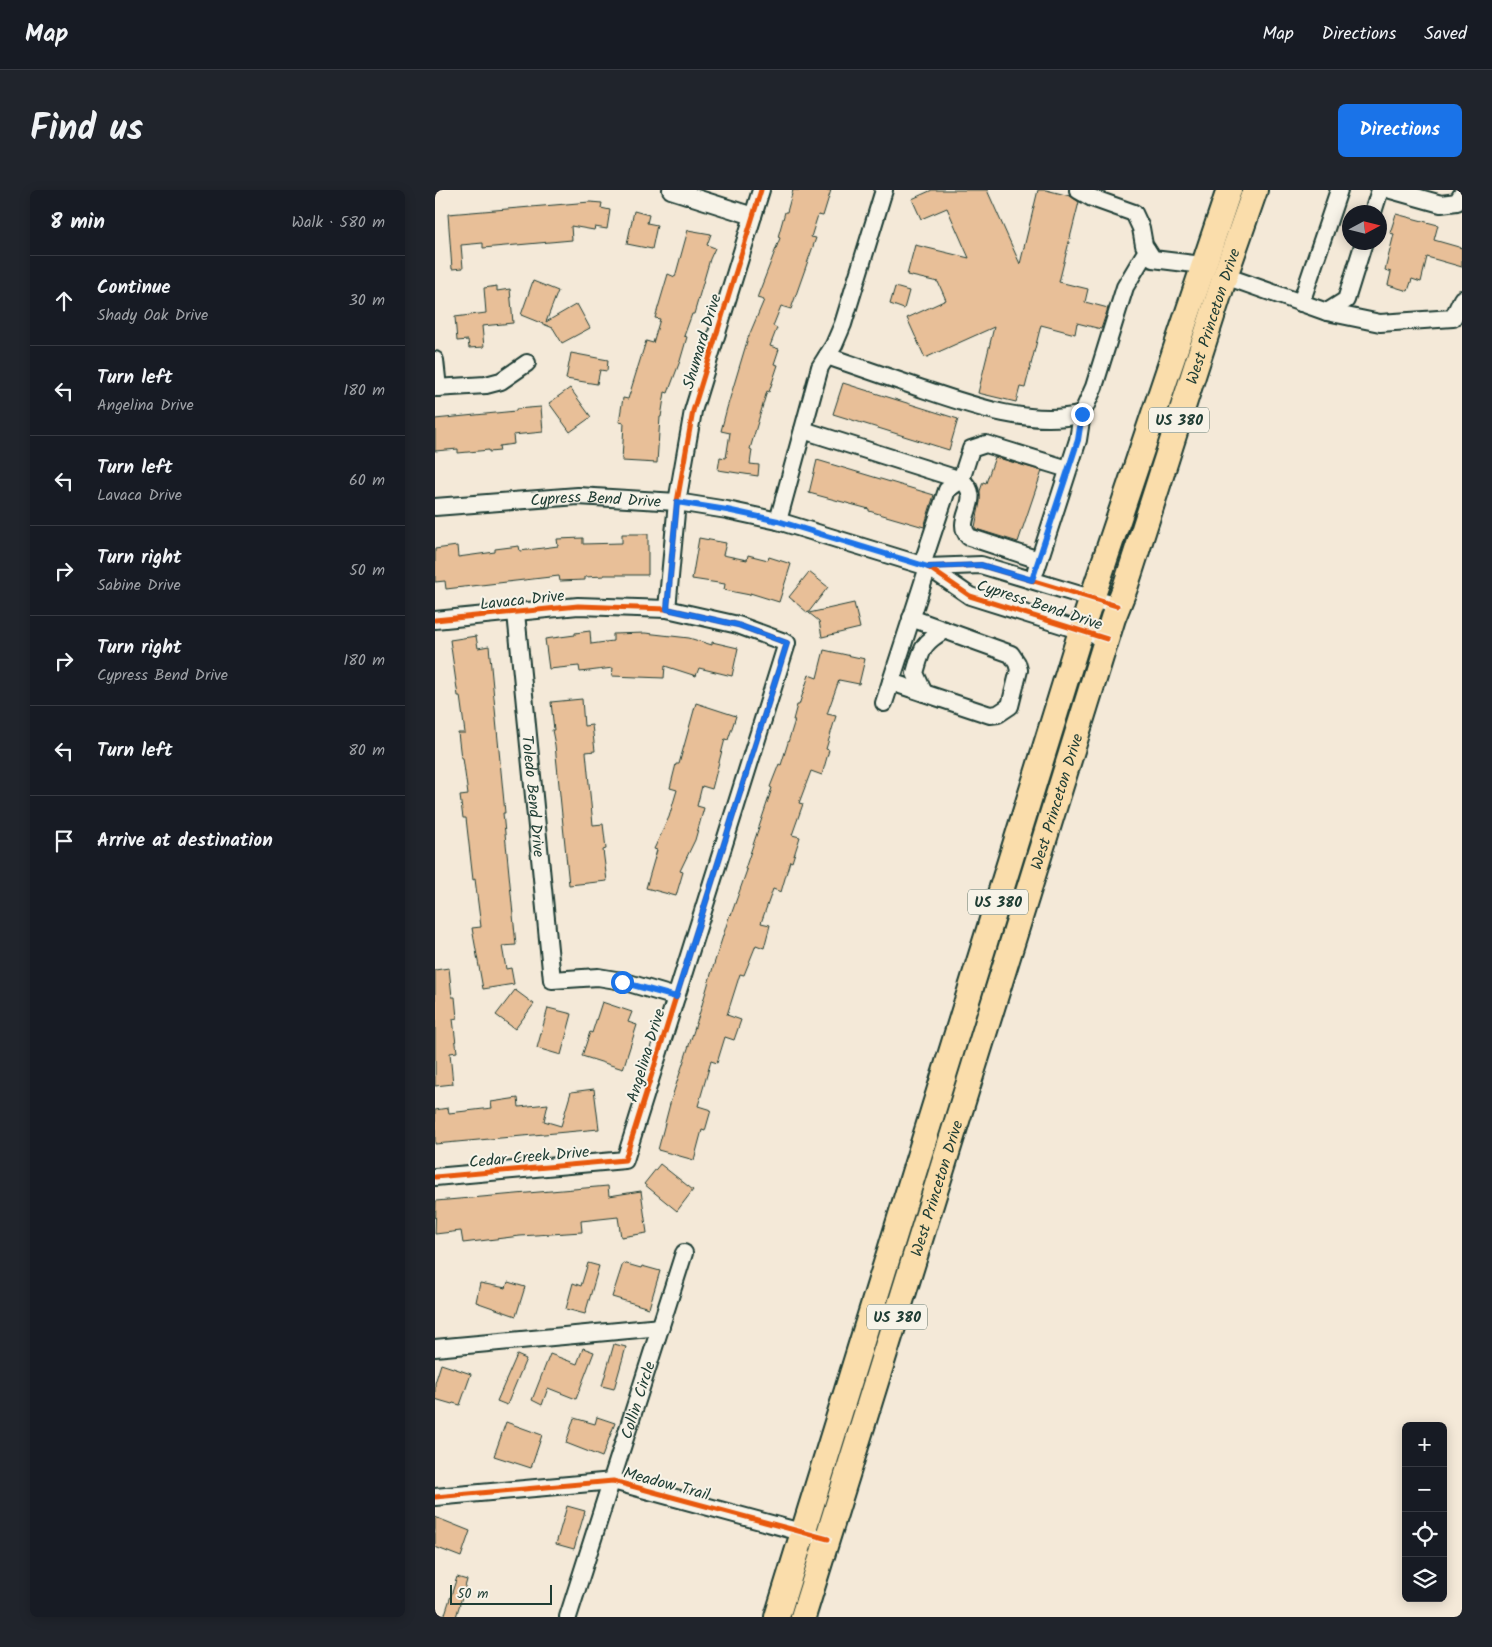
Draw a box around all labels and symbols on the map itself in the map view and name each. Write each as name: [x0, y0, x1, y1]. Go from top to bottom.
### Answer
north arrow: [1342, 205, 1387, 250]
street label: West Princeton Drive: [1180, 245, 1248, 388]
street label: Shumard Drive: [676, 291, 729, 392]
route end: [1071, 403, 1094, 426]
road number: US 380: [1149, 408, 1209, 432]
street label: Cypress Bend Drive: [529, 485, 662, 515]
street label: Cypress Bend Drive: [973, 573, 1106, 638]
street label: Lavaca Drive: [479, 584, 566, 617]
street label: West Princeton Drive: [1025, 730, 1090, 873]
street label: Toledo Bend Drive: [514, 734, 551, 858]
road number: US 380: [968, 890, 1028, 914]
route start: [611, 971, 634, 994]
street label: Angelina Drive: [620, 1006, 673, 1105]
street label: West Princeton Drive: [905, 1117, 970, 1260]
street label: Cedar Creek Drive: [468, 1140, 590, 1175]
road number: US 380: [867, 1304, 927, 1330]
street label: Collin Circle: [615, 1358, 663, 1442]
street label: Meadow Trail: [620, 1461, 713, 1508]
scale bar: [450, 1582, 553, 1605]

